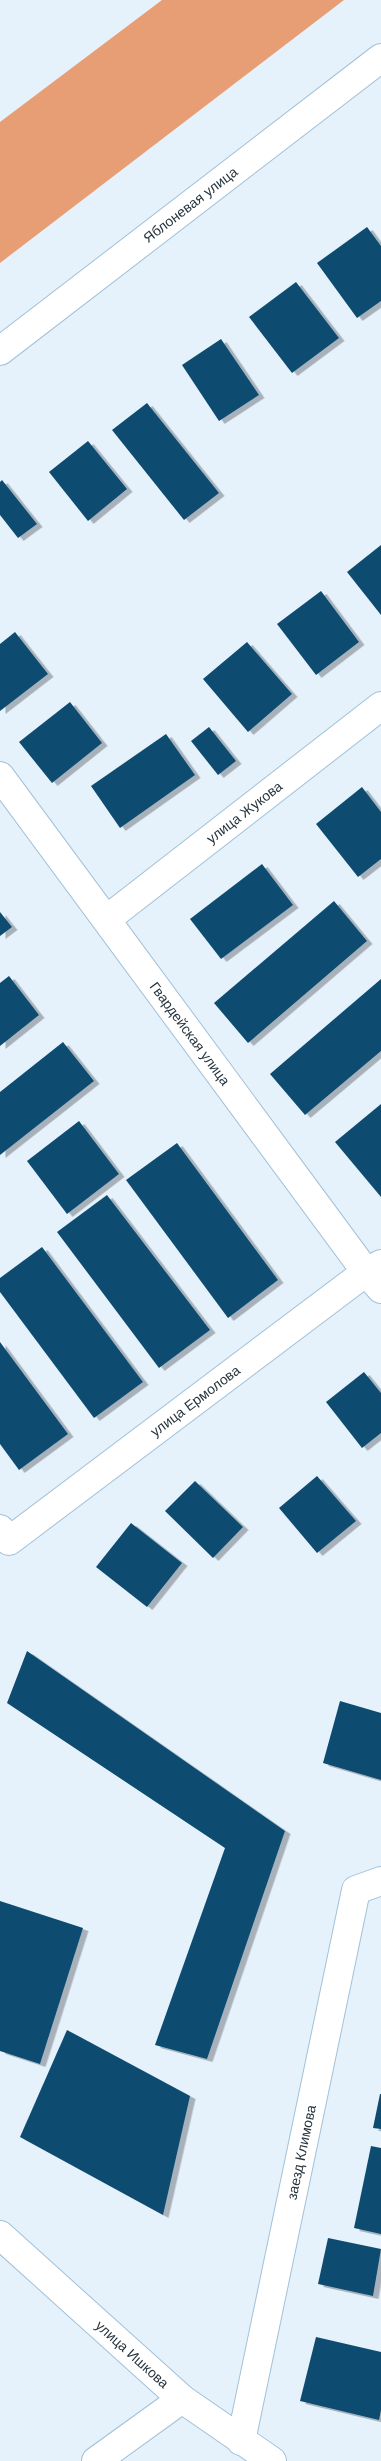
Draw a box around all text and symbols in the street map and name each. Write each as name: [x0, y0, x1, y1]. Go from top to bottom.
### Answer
street label: Яблоневая улица: [140, 163, 241, 246]
street label: улица Жукова: [203, 778, 286, 847]
street label: Гвардейская улица: [147, 979, 233, 1088]
street label: улица Ермолова: [147, 1362, 243, 1440]
street label: заезд Климова: [284, 2103, 319, 2201]
street label: улица Ишкова: [92, 2317, 172, 2391]

